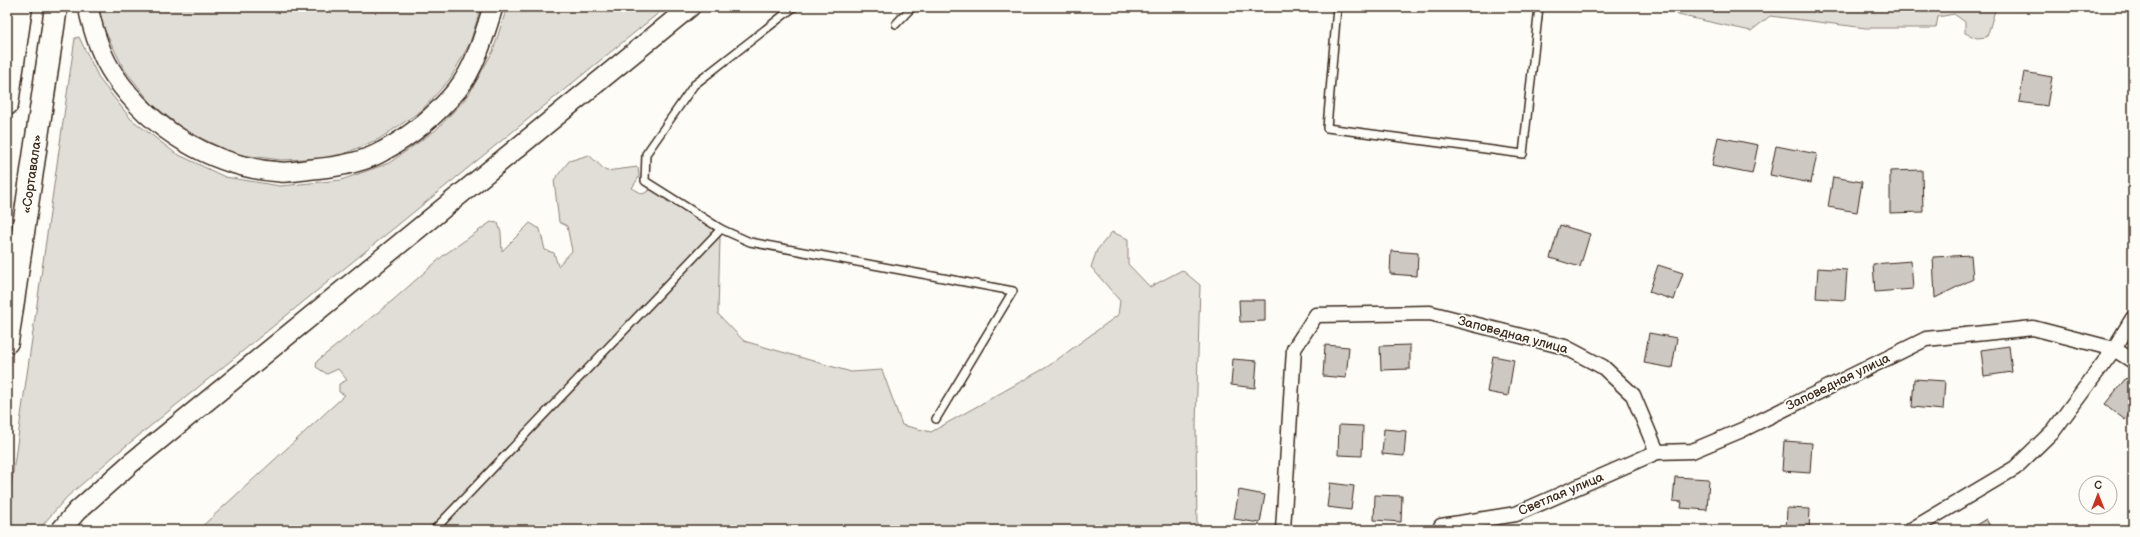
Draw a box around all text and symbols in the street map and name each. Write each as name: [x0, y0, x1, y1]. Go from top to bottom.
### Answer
street label: «Сортавала»: [19, 133, 45, 215]
street label: Заповедная улица: [1456, 313, 1570, 357]
street label: Заповедная улица: [1784, 350, 1893, 414]
street label: Светлая улица: [1516, 469, 1606, 519]
north arrow: [2078, 475, 2118, 515]
text: С: [2094, 479, 2102, 492]

